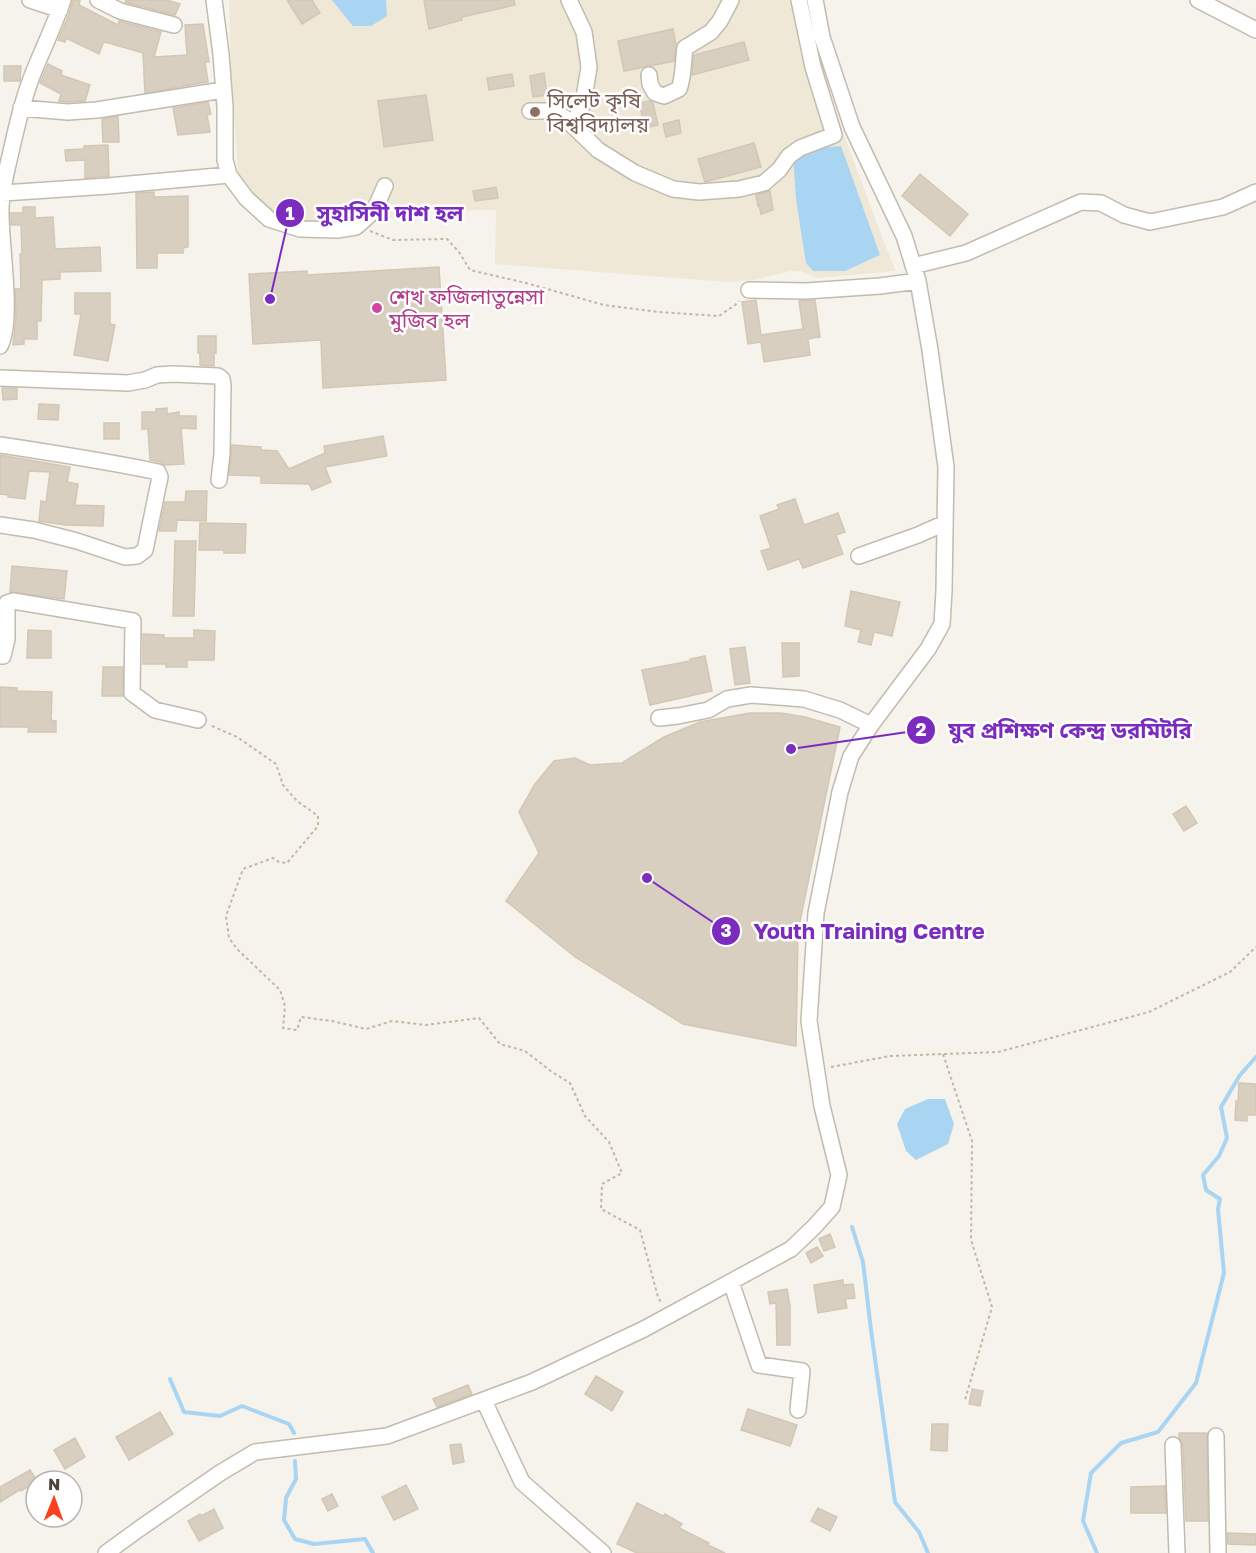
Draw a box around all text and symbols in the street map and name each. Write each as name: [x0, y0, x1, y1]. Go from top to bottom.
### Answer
place label: সিলেট কৃষি বিশ্ববিদ্যালয়: [546, 87, 650, 137]
marker: সিলেট কৃষি বিশ্ববিদ্যালয়: [528, 105, 542, 119]
callout: সুহাসিনী দাশ হল: [275, 193, 476, 233]
text: সুহাসিনী দাশ হল: [316, 199, 464, 227]
text: 1: [285, 202, 295, 224]
place label: শেখ ফজিলাতুন্নেসা মুজিব হল: [388, 283, 544, 333]
marker: শেখ ফজিলাতুন্নেসা মুজিব হল: [370, 301, 384, 315]
callout: যুব প্রশিক্ষণ কেন্দ্র ডরমিটরি: [906, 710, 1204, 750]
text: যুব প্রশিক্ষণ কেন্দ্র ডরমিটরি: [947, 716, 1193, 744]
text: 2: [916, 718, 927, 740]
callout: Youth Training Centre: [711, 911, 997, 951]
text: Youth Training Centre: [753, 917, 985, 944]
text: 3: [721, 919, 732, 941]
north arrow: [24, 1469, 84, 1529]
text: N: [48, 1474, 61, 1494]

